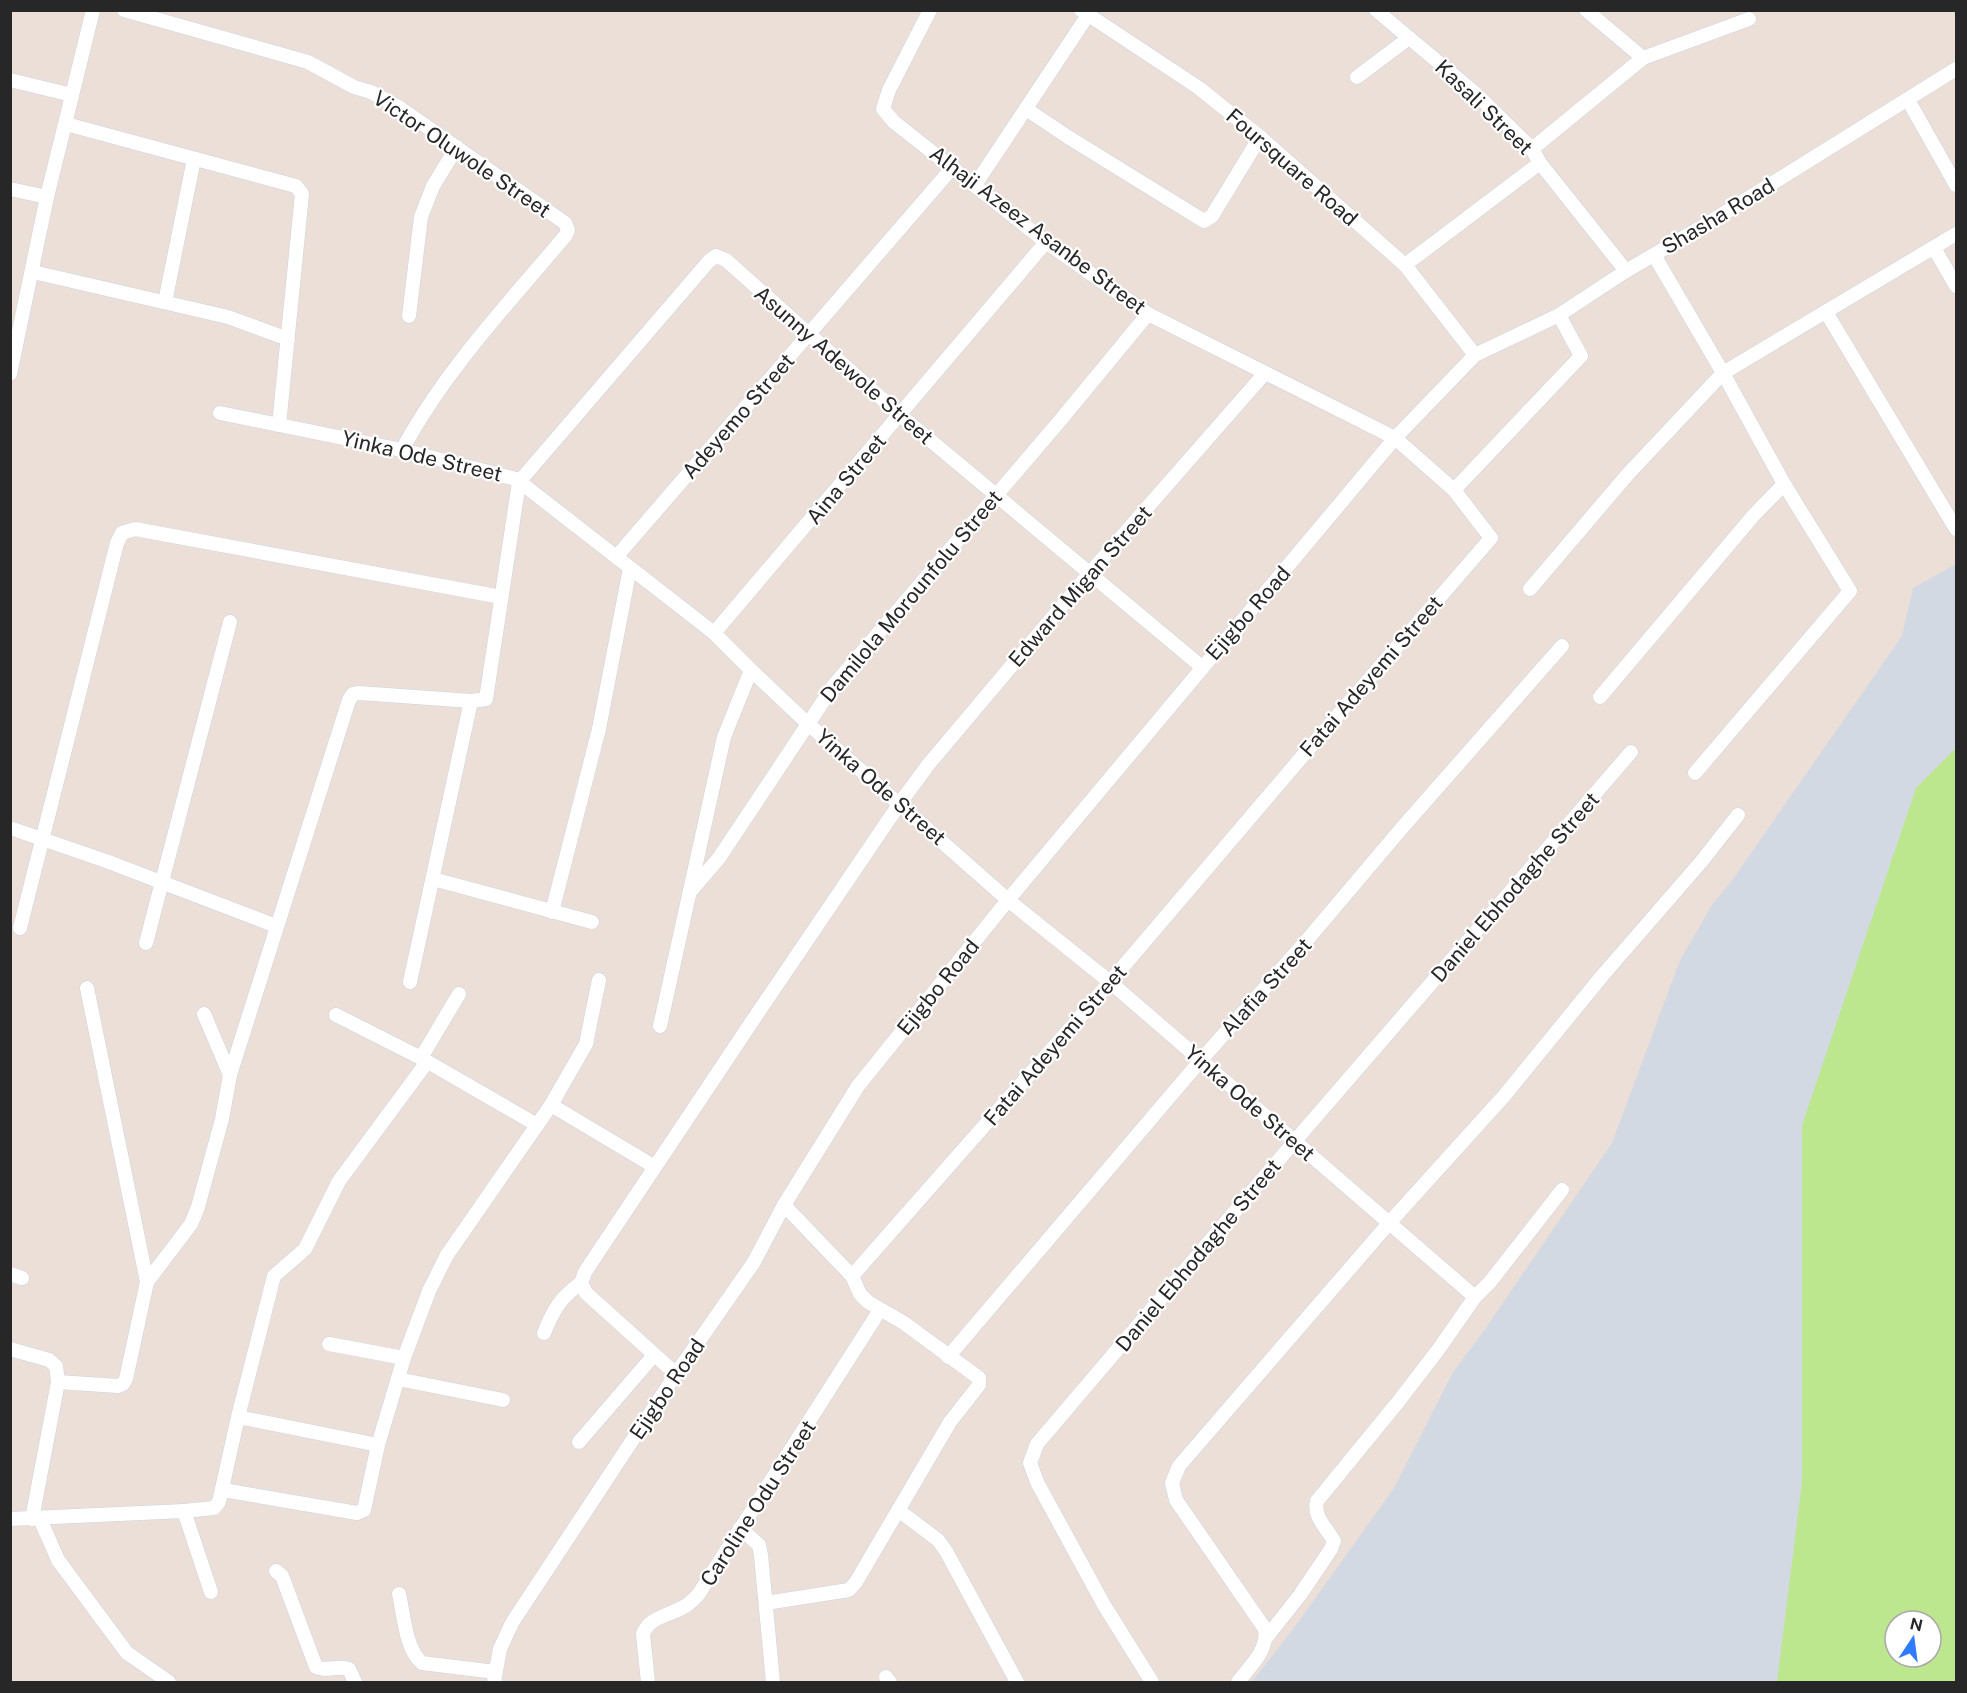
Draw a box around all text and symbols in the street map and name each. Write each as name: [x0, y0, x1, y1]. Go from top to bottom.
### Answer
street label: Kasali Street: [1430, 54, 1538, 160]
street label: Victor Oluwole Street: [368, 85, 556, 223]
street label: Foursquare Road: [1221, 103, 1363, 231]
street label: Alhaji Azeez Asanbe Street: [925, 140, 1151, 320]
street label: Shasha Road: [1657, 173, 1779, 259]
street label: Asunny Adewole Street: [750, 281, 938, 449]
street label: Adeyemo Street: [677, 348, 799, 484]
street label: Yinka Ode Street: [339, 425, 505, 487]
street label: Aina Street: [801, 429, 891, 529]
street label: Damilola Morounfolu Street: [815, 485, 1007, 707]
street label: Edward Migan Street: [1003, 500, 1157, 672]
street label: Ejigbo Road: [1201, 561, 1295, 665]
street label: Fatai Adeyemi Street: [1294, 590, 1448, 762]
street label: Yinka Ode Street: [811, 724, 951, 850]
street label: Daniel Ebhodaghe Street: [1426, 787, 1604, 987]
street label: Alafia Street: [1215, 933, 1317, 1041]
street label: Ejigbo Road: [892, 934, 984, 1040]
street label: Fatai Adeyemi Street: [978, 959, 1132, 1131]
street label: Yinka Ode Street: [1180, 1040, 1320, 1166]
street label: Daniel Ebhodaghe Street: [1110, 1154, 1286, 1356]
street label: Ejigbo Road: [624, 1334, 710, 1444]
street label: Caroline Odu Street: [695, 1415, 821, 1591]
north arrow: [1883, 1609, 1943, 1669]
text: N: [1908, 1614, 1924, 1636]

